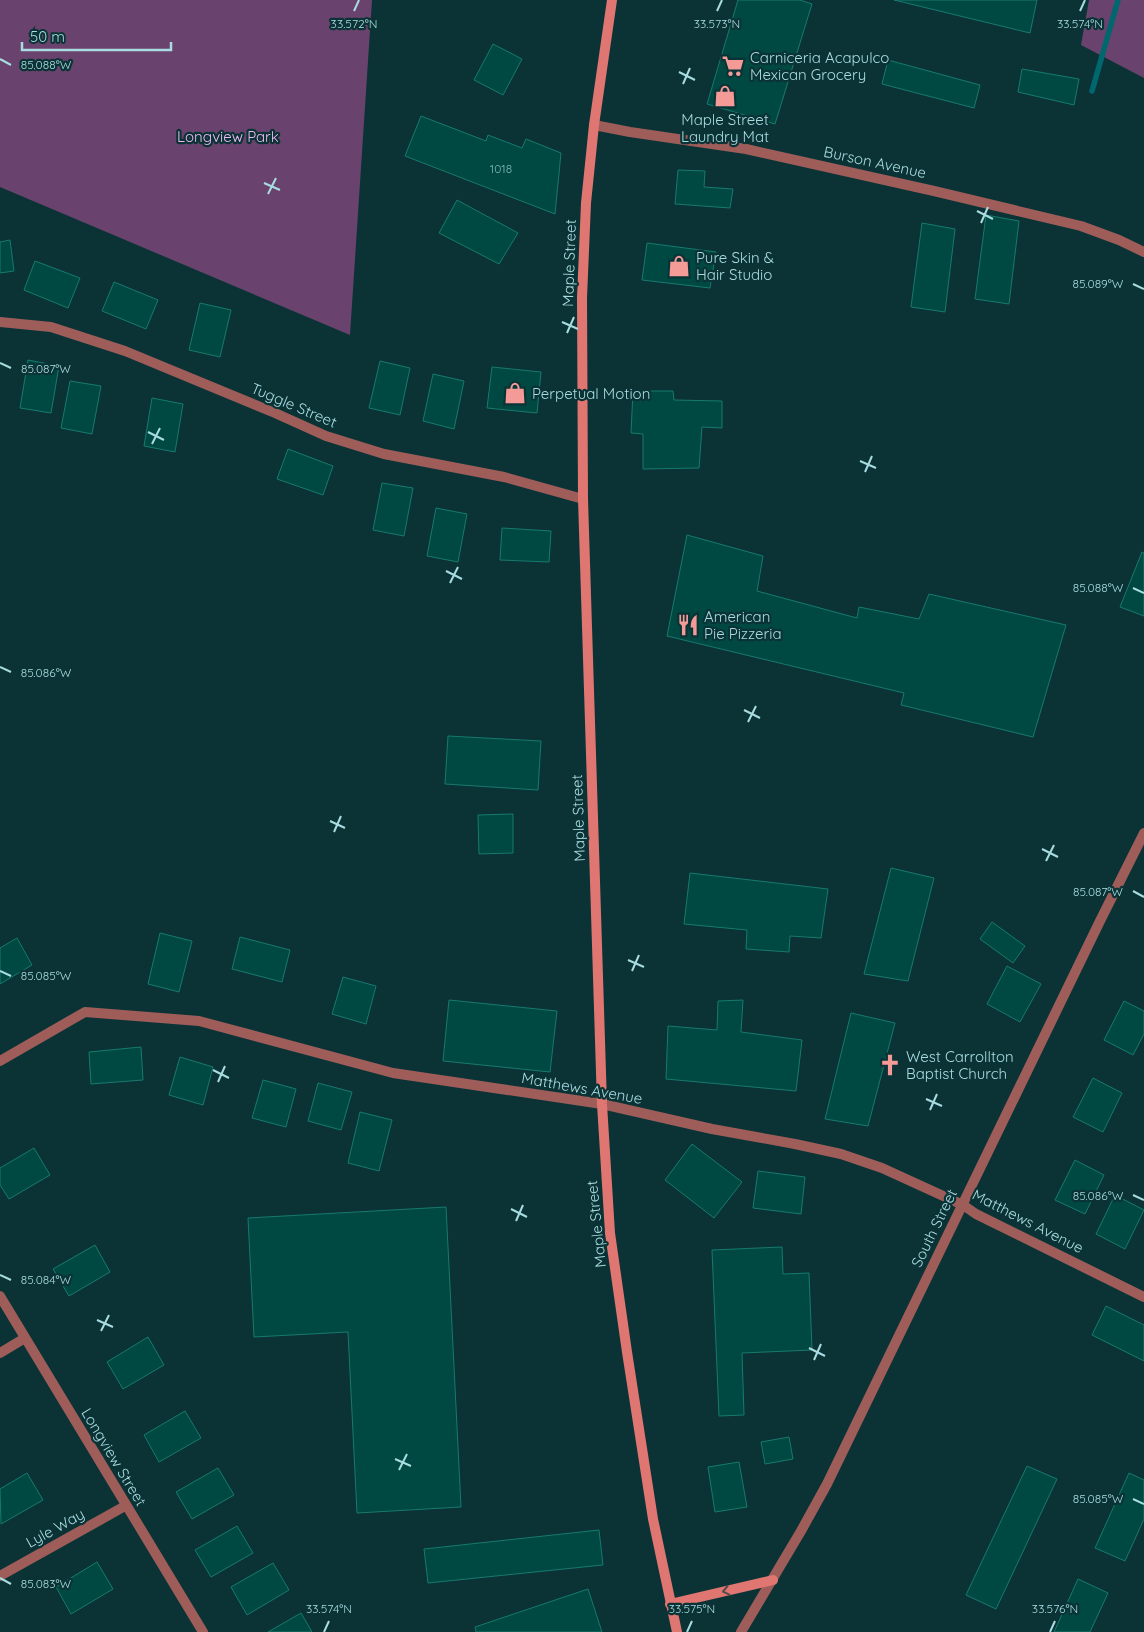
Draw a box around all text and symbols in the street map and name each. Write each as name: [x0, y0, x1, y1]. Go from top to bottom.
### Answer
text: 33.572°N: [331, 16, 377, 31]
text: 33.573°N: [694, 16, 740, 31]
text: 33.574°N: [1057, 16, 1103, 31]
scale bar: [22, 20, 171, 52]
text: 50 m: [30, 27, 65, 46]
place label: Carniceria Acapulco Mexican Grocery: [750, 48, 889, 84]
supermarket icon: Carniceria Acapulco Mexican Grocery: [720, 53, 746, 79]
text: 85.088°W: [21, 57, 72, 72]
shop icon: Maple Street Laundry Mat: [712, 83, 738, 109]
place label: Maple Street Laundry Mat: [681, 110, 769, 146]
park label: Longview Park: [177, 127, 279, 146]
street label: Burson Avenue: [822, 142, 928, 182]
house number: 1018: [490, 161, 512, 176]
street label: Maple Street: [558, 219, 580, 307]
place label: Pure Skin & Hair Studio: [696, 248, 774, 284]
shop icon: Pure Skin & Hair Studio: [666, 253, 692, 279]
text: 85.089°W: [1073, 276, 1124, 291]
text: 85.087°W: [21, 361, 71, 376]
street label: Tuggle Street: [248, 378, 340, 432]
shop icon: Perpetual Motion: [502, 380, 528, 406]
place label: Perpetual Motion: [532, 384, 650, 403]
text: 85.088°W: [1073, 580, 1124, 595]
place label: American Pie Pizzeria: [704, 607, 782, 643]
restaurant icon: American Pie Pizzeria: [675, 612, 701, 638]
text: 85.086°W: [21, 665, 72, 680]
street label: Maple Street: [567, 774, 589, 862]
text: 85.087°W: [1073, 884, 1123, 899]
text: 85.085°W: [21, 968, 72, 983]
place label: West Carrollton Baptist Church: [906, 1047, 1014, 1083]
church icon: West Carrollton Baptist Church: [877, 1052, 903, 1078]
street label: Matthews Avenue: [520, 1068, 644, 1108]
street label: Maple Street: [582, 1180, 610, 1268]
street label: Matthews Avenue: [969, 1185, 1087, 1257]
street label: South Street: [907, 1186, 961, 1270]
text: 85.086°W: [1073, 1188, 1124, 1203]
text: 85.084°W: [21, 1272, 72, 1287]
street label: Longview Street: [77, 1405, 151, 1509]
text: 85.085°W: [1073, 1491, 1124, 1506]
street label: Lyle Way: [22, 1504, 88, 1552]
text: 85.083°W: [21, 1576, 72, 1591]
one-way arrow: [721, 1585, 730, 1596]
text: 33.574°N: [306, 1601, 352, 1616]
text: 33.575°N: [669, 1601, 715, 1616]
text: 33.576°N: [1032, 1601, 1078, 1616]

